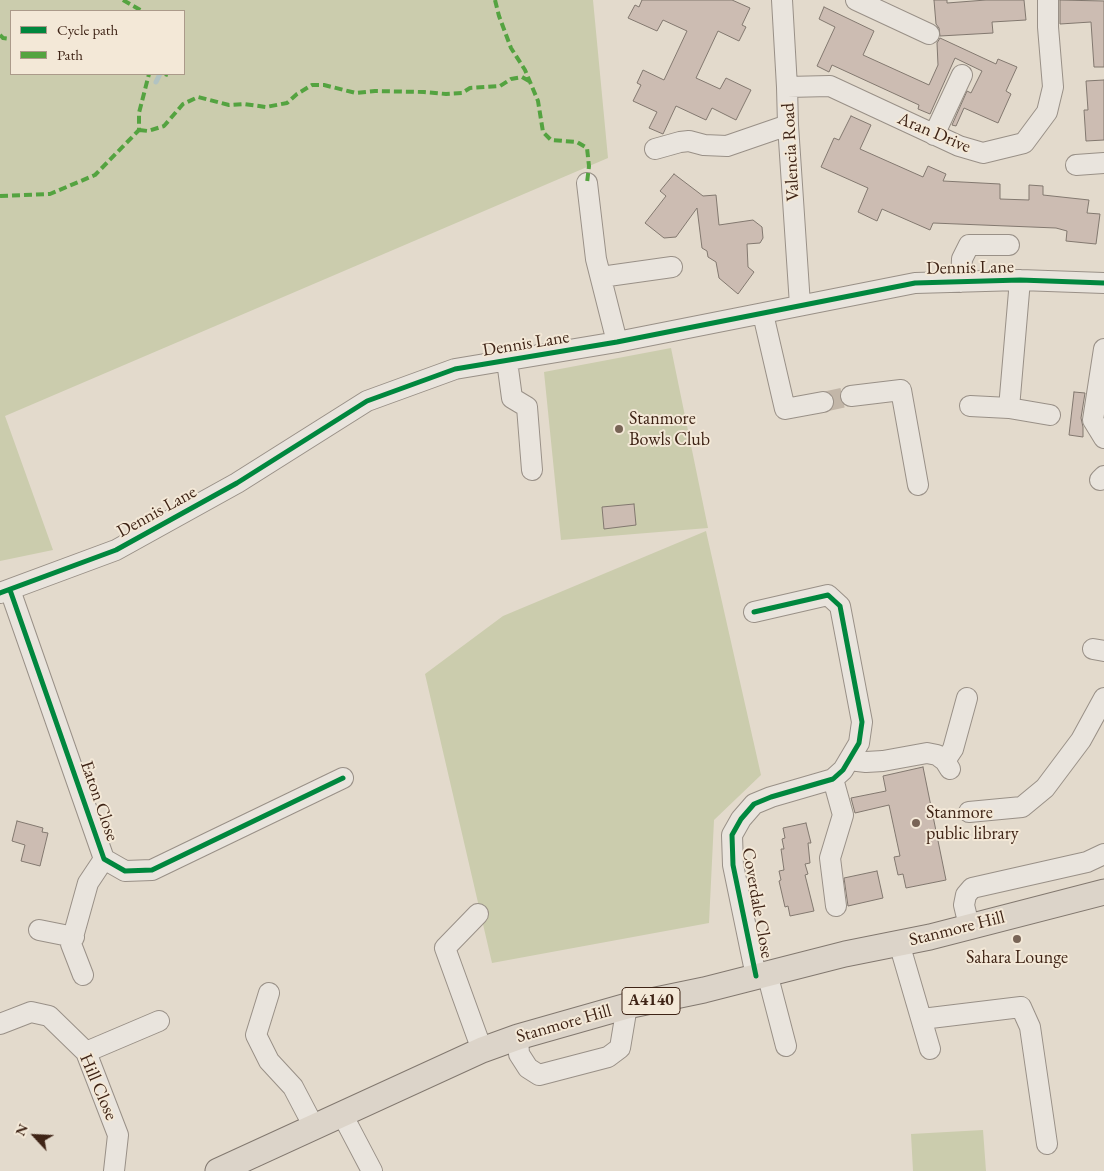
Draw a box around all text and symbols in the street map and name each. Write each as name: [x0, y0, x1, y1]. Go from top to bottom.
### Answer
legend: [10, 10, 185, 75]
text: Cycle path: [57, 20, 118, 39]
text: Path: [57, 45, 83, 64]
street label: Valencia Road: [778, 102, 804, 202]
street label: Aran Drive: [894, 108, 974, 158]
street label: Dennis Lane: [926, 256, 1014, 280]
street label: Dennis Lane: [481, 326, 571, 362]
place label: Stanmore Bowls Club: [629, 408, 710, 450]
marker: Stanmore Bowls Club: [613, 423, 625, 435]
street label: Dennis Lane: [113, 481, 201, 543]
street label: Eaton Close: [75, 758, 123, 844]
place label: Stanmore public library: [926, 802, 1019, 844]
marker: Stanmore public library: [910, 817, 922, 829]
street label: Coverdale Close: [737, 846, 777, 960]
street label: Stanmore Hill: [907, 907, 1007, 951]
marker: Sahara Lounge: [1011, 933, 1023, 945]
place label: Sahara Lounge: [966, 947, 1068, 969]
road number: A4140: [622, 988, 680, 1014]
street label: Stanmore Hill: [514, 1000, 614, 1048]
street label: Hill Close: [74, 1051, 122, 1123]
north arrow: [10, 1111, 60, 1161]
text: N: [11, 1121, 32, 1139]

